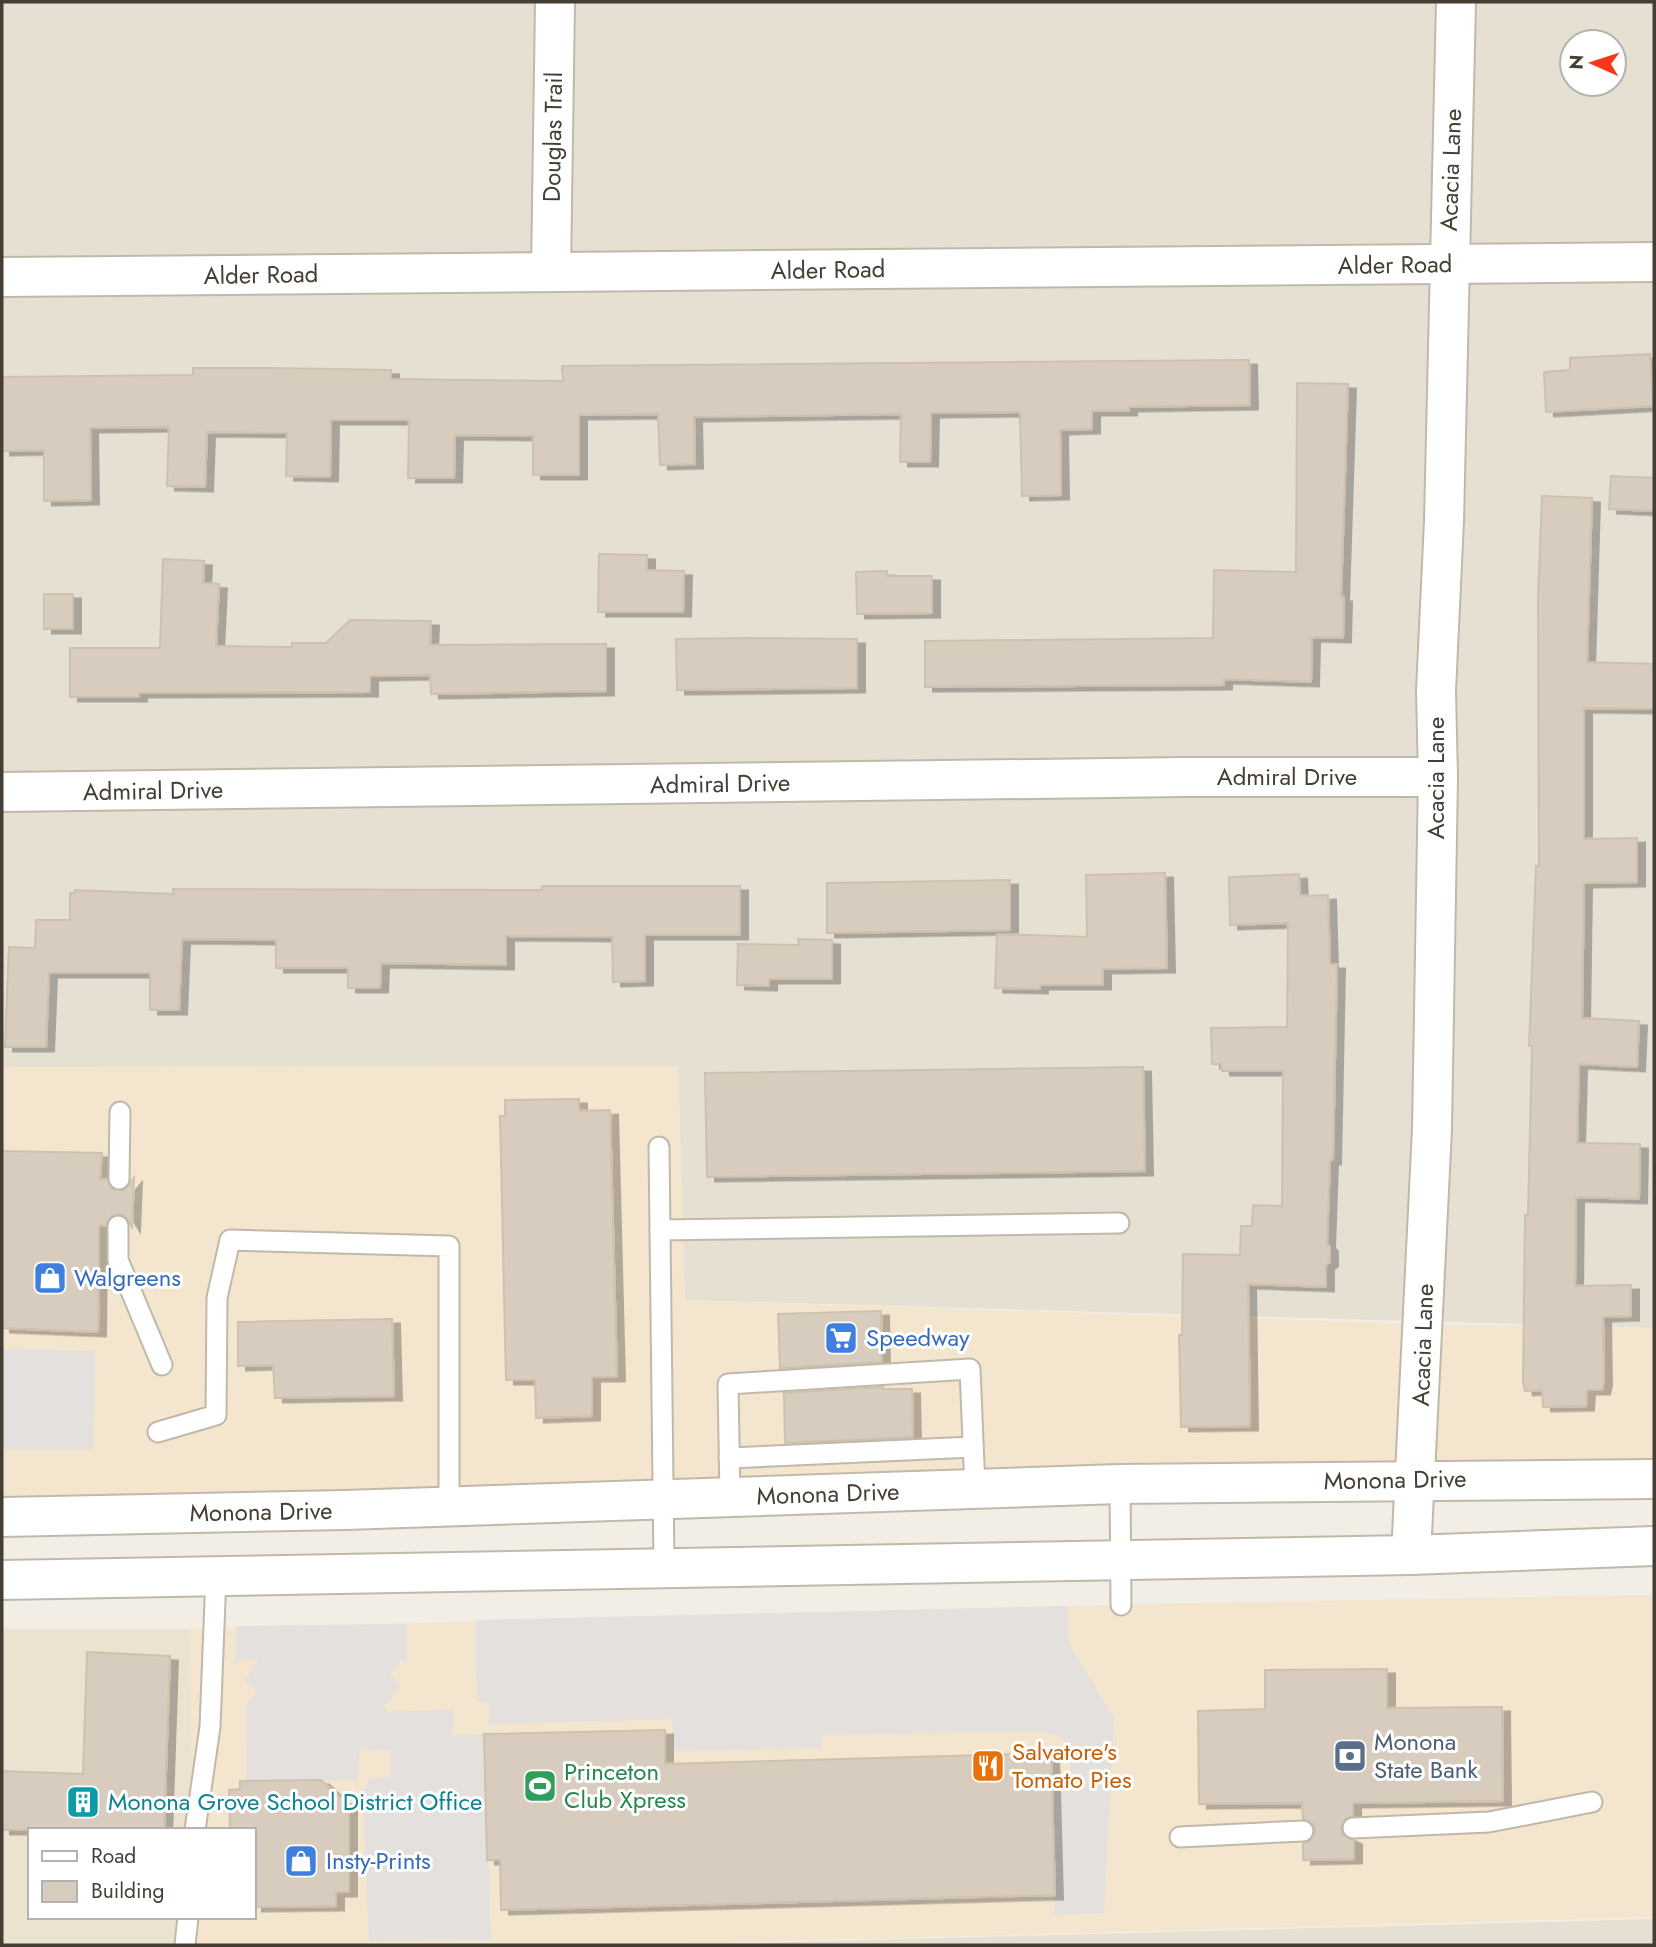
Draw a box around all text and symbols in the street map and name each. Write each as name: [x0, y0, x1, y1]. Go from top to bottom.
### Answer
north arrow: [1558, 28, 1628, 98]
text: N: [1563, 54, 1590, 70]
street label: Douglas Trail: [534, 71, 571, 202]
street label: Acacia Lane: [1431, 108, 1470, 232]
street label: Alder Road: [1337, 246, 1453, 283]
street label: Alder Road: [770, 251, 886, 288]
street label: Alder Road: [203, 256, 319, 293]
street label: Acacia Lane: [1418, 717, 1453, 839]
street label: Admiral Drive: [1217, 759, 1357, 794]
street label: Admiral Drive: [650, 765, 790, 802]
street label: Admiral Drive: [83, 772, 223, 809]
shop icon: Walgreens: [31, 1259, 69, 1297]
place label: Walgreens: [74, 1260, 181, 1295]
street label: Acacia Lane: [1403, 1283, 1442, 1407]
supermarket icon: Speedway: [822, 1319, 860, 1357]
place label: Speedway: [866, 1320, 970, 1355]
street label: Monona Drive: [1323, 1461, 1467, 1498]
street label: Monona Drive: [756, 1474, 900, 1513]
street label: Monona Drive: [189, 1493, 333, 1530]
place label: Monona State Bank: [1374, 1724, 1478, 1787]
place label: Salvatore's Tomato Pies: [1012, 1734, 1132, 1797]
bank icon: Monona State Bank: [1331, 1737, 1369, 1775]
restaurant icon: Salvatore's Tomato Pies: [969, 1747, 1007, 1785]
place label: Princeton Club Xpress: [564, 1754, 686, 1817]
sports icon: Princeton Club Xpress: [521, 1767, 559, 1805]
building icon: Monona Grove School District Office: [64, 1783, 102, 1821]
place label: Monona Grove School District Office: [108, 1784, 482, 1819]
legend: [28, 1828, 256, 1919]
text: Road: [91, 1841, 136, 1871]
shop icon: Insty-Prints: [282, 1842, 320, 1880]
place label: Insty-Prints: [326, 1843, 431, 1878]
text: Building: [91, 1876, 164, 1906]

